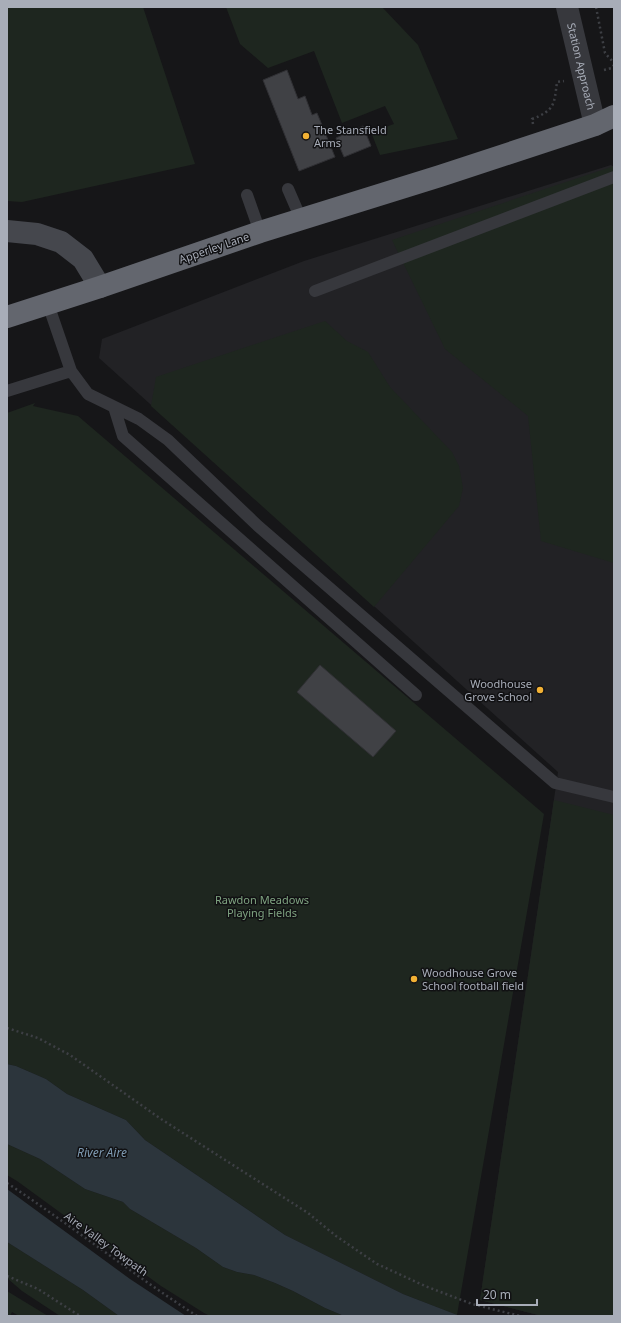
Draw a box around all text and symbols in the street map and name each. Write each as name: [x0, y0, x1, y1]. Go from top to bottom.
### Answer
street label: Station Approach: [564, 21, 599, 111]
place label: The Stansfield Arms: [314, 122, 387, 150]
marker: The Stansfield Arms: [301, 131, 311, 141]
street label: Apperley Lane: [177, 228, 251, 267]
place label: Woodhouse Grove School: [464, 676, 532, 704]
marker: Woodhouse Grove School: [535, 685, 545, 695]
park label: Rawdon Meadows Playing Fields: [215, 892, 309, 920]
place label: Woodhouse Grove School football field: [422, 965, 524, 993]
marker: Woodhouse Grove School football field: [409, 974, 419, 984]
water label: River Aire: [77, 1144, 127, 1161]
street label: Aire Valley Towpath: [61, 1208, 151, 1279]
scale bar: [477, 1281, 537, 1307]
text: 20 m: [483, 1286, 511, 1303]

